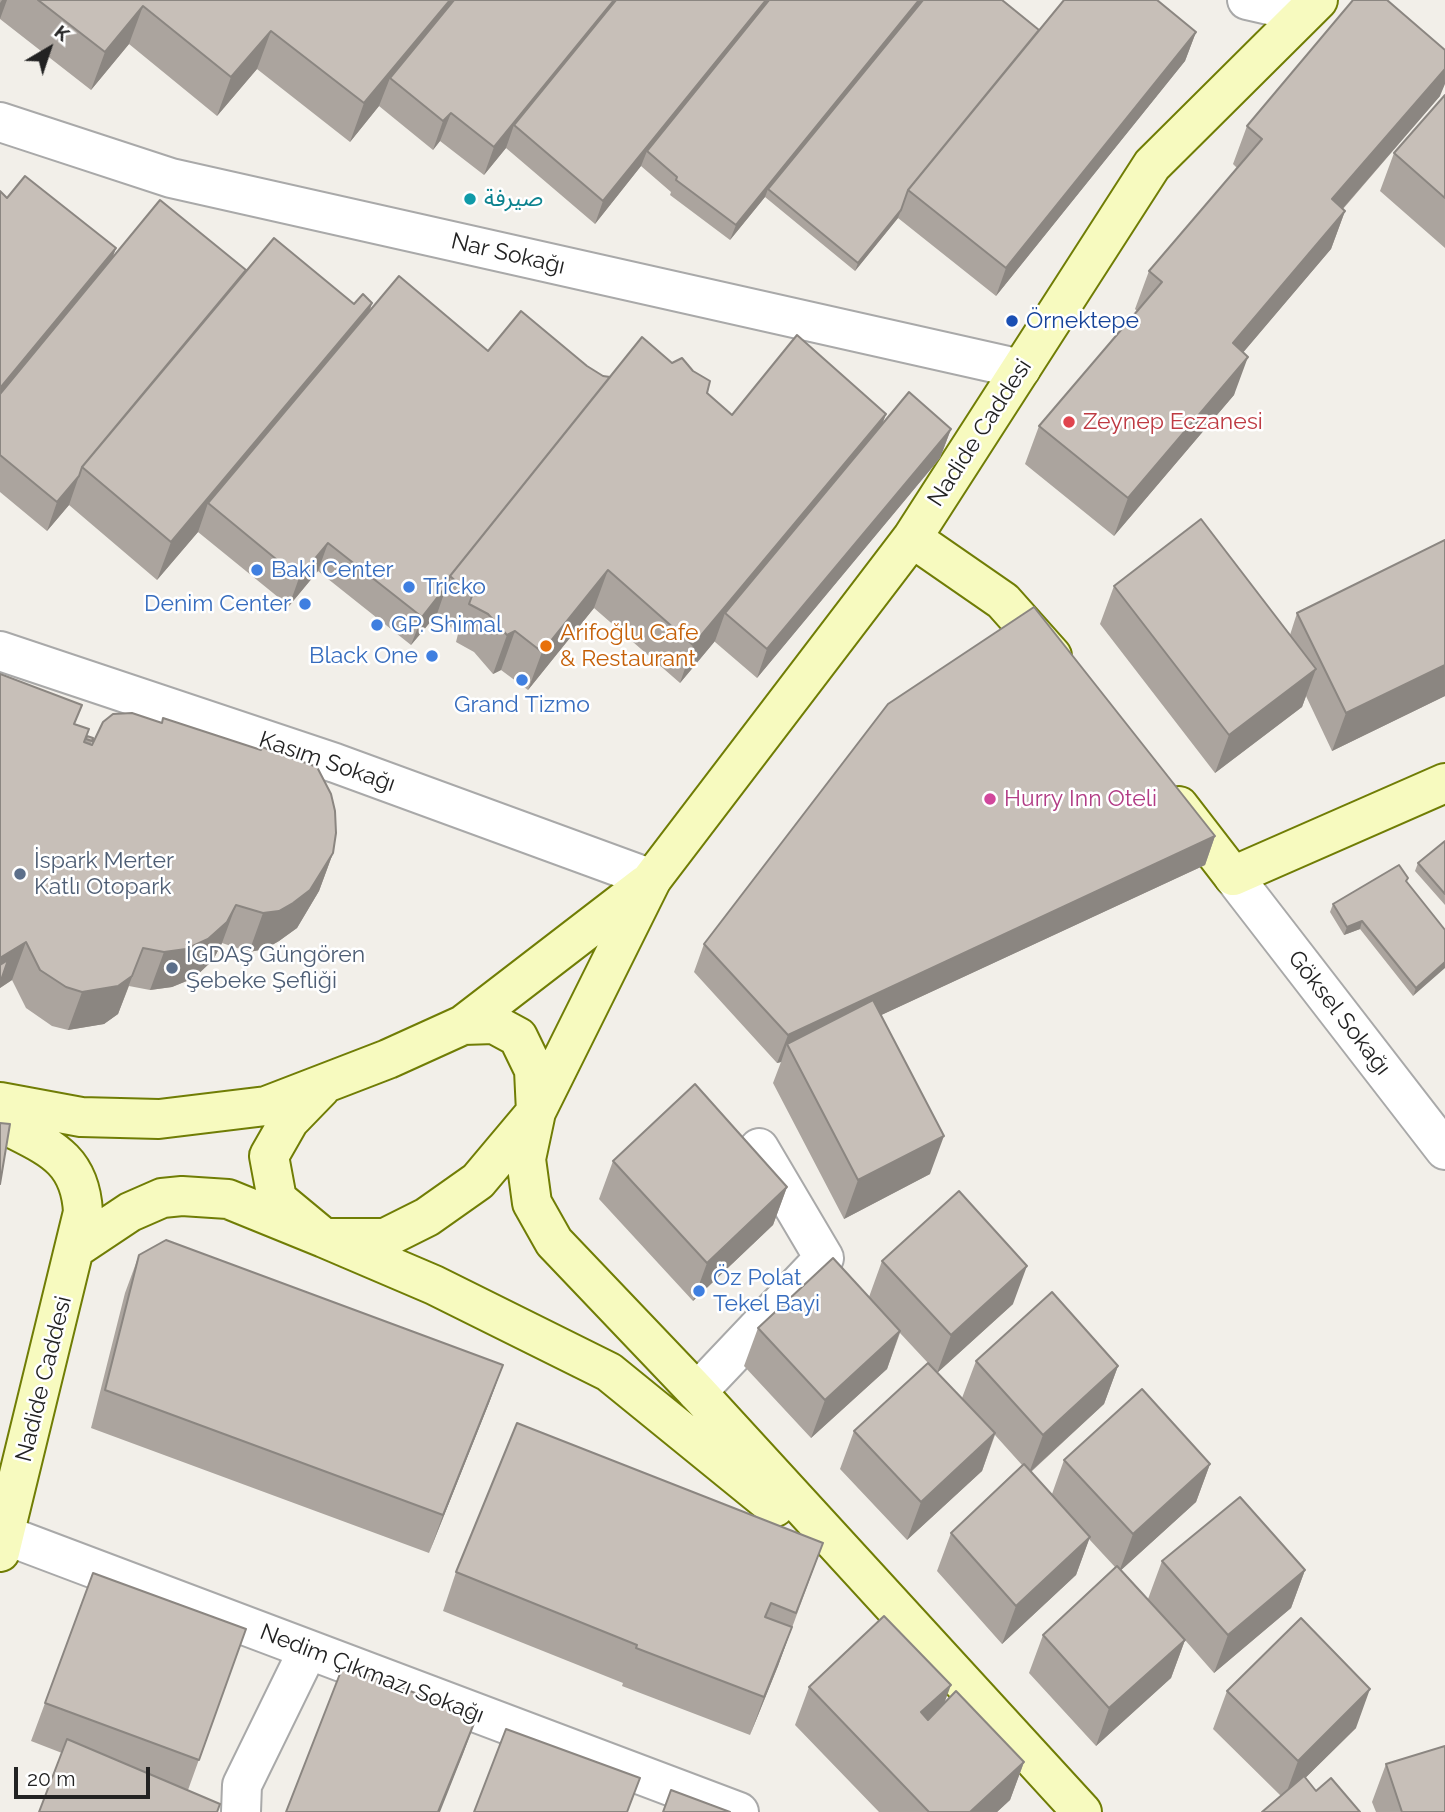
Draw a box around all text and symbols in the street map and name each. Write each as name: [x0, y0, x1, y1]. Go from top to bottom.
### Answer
north arrow: [14, 14, 84, 84]
text: K: [50, 20, 74, 45]
place label: صيرفة: [484, 185, 543, 213]
marker: صيرفة: [462, 191, 478, 207]
street label: Nar Sokağı: [449, 228, 567, 280]
place label: Örnektepe: [1026, 307, 1139, 335]
marker: Örnektepe: [1004, 313, 1020, 329]
street label: Nadide Caddesi: [922, 354, 1038, 512]
place label: Zeynep Eczanesi: [1083, 408, 1263, 436]
marker: Zeynep Eczanesi: [1061, 414, 1077, 430]
place label: Baki Center: [271, 556, 394, 584]
marker: Baki Center: [249, 562, 265, 578]
place label: Tricko: [423, 573, 486, 601]
marker: Tricko: [401, 579, 417, 595]
place label: Denim Center: [144, 590, 291, 618]
marker: Denim Center: [297, 596, 313, 612]
place label: GP. Shimal: [391, 611, 502, 639]
marker: GP. Shimal: [369, 617, 385, 633]
place label: Arifoğlu Cafe & Restaurant: [560, 619, 698, 673]
marker: Arifoğlu Cafe & Restaurant: [538, 638, 554, 654]
place label: Black One: [309, 642, 418, 670]
marker: Black One: [424, 648, 440, 664]
marker: Grand Tizmo: [514, 672, 530, 688]
place label: Grand Tizmo: [454, 691, 590, 719]
street label: Kasım Sokağı: [255, 726, 399, 798]
place label: Hurry Inn Oteli: [1004, 785, 1157, 813]
marker: Hurry Inn Oteli: [982, 791, 998, 807]
place label: İspark Merter Katlı Otopark: [34, 847, 174, 901]
marker: İspark Merter Katlı Otopark: [12, 866, 28, 882]
place label: İGDAŞ Güngören Şebeke Şefliği: [186, 941, 365, 995]
street label: Göksel Sokağı: [1282, 945, 1396, 1081]
marker: İGDAŞ Güngören Şebeke Şefliği: [164, 960, 180, 976]
place label: Öz Polat Tekel Bayi: [713, 1264, 820, 1318]
marker: Öz Polat Tekel Bayi: [691, 1283, 707, 1299]
street label: Nadide Caddesi: [10, 1293, 78, 1465]
street label: Nedim Çıkmazı Sokağı: [256, 1619, 488, 1729]
scale bar: [18, 1752, 154, 1796]
text: 20 m: [27, 1766, 75, 1791]

